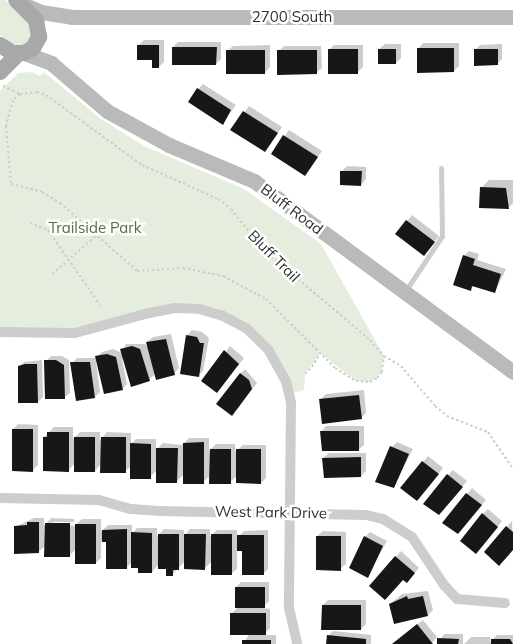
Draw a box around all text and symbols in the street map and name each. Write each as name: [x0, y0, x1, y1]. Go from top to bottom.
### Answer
street label: 2700 South: [252, 8, 332, 26]
street label: Bluff Road: [257, 180, 327, 238]
park label: Trailside Park: [48, 219, 142, 237]
street label: Bluff Trail: [244, 226, 304, 286]
street label: West Park Drive: [215, 502, 327, 522]

